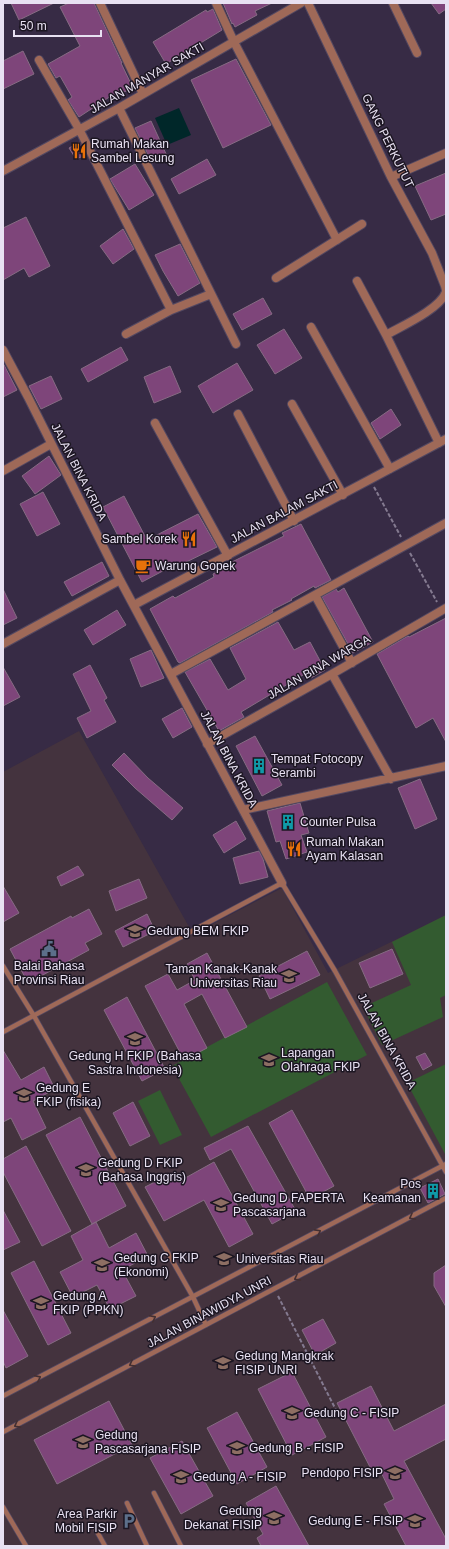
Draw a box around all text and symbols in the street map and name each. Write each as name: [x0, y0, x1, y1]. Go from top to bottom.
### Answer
scale bar: [14, 12, 101, 38]
text: 50 m: [20, 19, 47, 33]
street label: JALAN MANYAR SAKTI: [88, 40, 206, 116]
street label: GANG PERKUTUT: [359, 91, 417, 191]
place label: Rumah Makan Sambel Lesung: [91, 137, 174, 165]
restaurant icon: Rumah Makan Sambel Lesung: [70, 142, 88, 160]
street label: JALAN BINA KRIDA: [48, 421, 110, 523]
street label: JALAN BALAM SAKTI: [228, 478, 340, 546]
restaurant icon: Sambel Korek: [180, 530, 198, 548]
place label: Sambel Korek: [102, 532, 178, 546]
cafe icon: Warung Gopek: [134, 557, 152, 575]
place label: Warung Gopek: [155, 559, 236, 573]
street label: JALAN BINA WARGA: [265, 632, 373, 702]
street label: JALAN BINA KRIDA: [197, 708, 261, 810]
place label: Tempat Fotocopy Serambi: [271, 752, 363, 780]
building icon: Tempat Fotocopy Serambi: [250, 757, 268, 775]
building icon: Counter Pulsa: [279, 813, 297, 831]
place label: Counter Pulsa: [300, 815, 376, 829]
place label: Rumah Makan Ayam Kalasan: [306, 835, 384, 863]
restaurant icon: Rumah Makan Ayam Kalasan: [285, 840, 303, 858]
school or university icon: Gedung BEM FKIP: [126, 922, 144, 940]
place label: Gedung BEM FKIP: [147, 924, 249, 938]
public building icon: Balai Bahasa Provinsi Riau: [40, 940, 58, 958]
place label: Balai Bahasa Provinsi Riau: [14, 959, 85, 987]
place label: Taman Kanak-Kanak Universitas Riau: [166, 962, 278, 990]
school or university icon: Taman Kanak-Kanak Universitas Riau: [280, 967, 298, 985]
street label: JALAN BINA KRIDA: [355, 990, 419, 1092]
school or university icon: Gedung H FKIP (Bahasa Sastra Indonesia): [126, 1030, 144, 1048]
place label: Lapangan Olahraga FKIP: [281, 1046, 360, 1074]
place label: Gedung H FKIP (Bahasa Sastra Indonesia): [69, 1049, 202, 1077]
school or university icon: Lapangan Olahraga FKIP: [260, 1051, 278, 1069]
place label: Gedung E FKIP (fisika): [36, 1081, 101, 1109]
school or university icon: Gedung E FKIP (fisika): [15, 1086, 33, 1104]
place label: Gedung D FKIP (Bahasa Inggris): [98, 1156, 186, 1184]
school or university icon: Gedung D FKIP (Bahasa Inggris): [77, 1161, 95, 1179]
place label: Pos Keamanan: [363, 1177, 421, 1205]
building icon: Pos Keamanan: [424, 1182, 442, 1200]
place label: Gedung D FAPERTA Pascasarjana: [233, 1191, 345, 1219]
school or university icon: Gedung D FAPERTA Pascasarjana: [212, 1196, 230, 1214]
one-way arrow: [408, 1212, 416, 1219]
one-way arrow: [314, 1229, 321, 1236]
school or university icon: Universitas Riau: [215, 1250, 233, 1268]
place label: Gedung C FKIP (Ekonomi): [114, 1251, 199, 1279]
place label: Universitas Riau: [236, 1252, 323, 1266]
school or university icon: Gedung C FKIP (Ekonomi): [93, 1256, 111, 1274]
street label: JALAN BINAWIDYA UNRI: [144, 1273, 274, 1351]
one-way arrow: [294, 1273, 301, 1280]
place label: Gedung A FKIP (PPKN): [53, 1289, 123, 1317]
school or university icon: Gedung A FKIP (PPKN): [32, 1294, 50, 1312]
one-way arrow: [149, 1315, 156, 1323]
place label: Gedung Mangkrak FISIP UNRI: [235, 1349, 335, 1377]
school or university icon: Gedung Mangkrak FISIP UNRI: [214, 1354, 232, 1372]
one-way arrow: [129, 1359, 136, 1367]
one-way arrow: [33, 1375, 41, 1383]
school or university icon: Gedung C - FISIP: [283, 1404, 301, 1422]
place label: Gedung C - FISIP: [304, 1406, 399, 1420]
one-way arrow: [14, 1420, 21, 1428]
place label: Gedung Pascasarjana FISIP: [95, 1428, 201, 1456]
school or university icon: Gedung Pascasarjana FISIP: [74, 1433, 92, 1451]
school or university icon: Gedung B - FISIP: [228, 1439, 246, 1457]
place label: Gedung B - FISIP: [249, 1441, 344, 1455]
school or university icon: Pendopo FISIP: [386, 1464, 404, 1482]
place label: Pendopo FISIP: [302, 1466, 383, 1480]
school or university icon: Gedung A - FISIP: [172, 1468, 190, 1486]
place label: Gedung A - FISIP: [193, 1470, 286, 1484]
place label: Gedung Dekanat FISIP: [184, 1504, 262, 1532]
place label: Area Parkir Mobil FISIP: [55, 1507, 117, 1535]
school or university icon: Gedung Dekanat FISIP: [265, 1509, 283, 1527]
parking icon: Area Parkir Mobil FISIP: [120, 1512, 138, 1530]
school or university icon: Gedung E - FISIP: [406, 1512, 424, 1530]
place label: Gedung E - FISIP: [308, 1514, 403, 1528]

